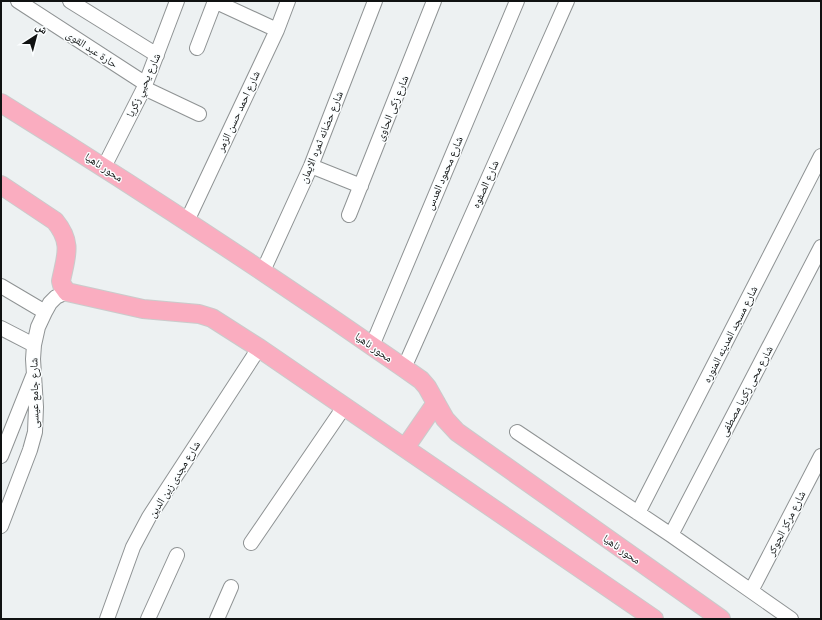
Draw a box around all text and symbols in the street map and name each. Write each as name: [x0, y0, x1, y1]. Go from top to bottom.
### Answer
north arrow: [16, 16, 56, 56]
text: ش: [32, 19, 51, 38]
street label: حارة عبد القوى: [64, 27, 120, 71]
street label: شارع يحيي زكريا: [123, 51, 165, 120]
street label: شارع احمد حسن الزمر: [213, 68, 263, 155]
street label: شارع زكى الحاوى: [372, 73, 412, 143]
street label: شارع حضانه ثمره الايمان: [296, 89, 346, 185]
street label: شارع محمود العدس: [422, 134, 466, 212]
street label: محور ناهيا: [82, 150, 126, 184]
street label: شارع الصفوه: [468, 158, 502, 210]
street label: شارع مسجد المدينه المنوره: [700, 283, 760, 385]
street label: محور ناهيا: [353, 329, 395, 365]
street label: شارع محى زكريا مصطفى: [716, 343, 776, 439]
street label: شارع جامع عيسى: [26, 358, 42, 428]
street label: شارع مجدى زين الدين: [145, 438, 203, 520]
street label: شارع مركز الجوكر: [763, 488, 808, 559]
street label: محور ناهيا: [601, 531, 643, 567]

